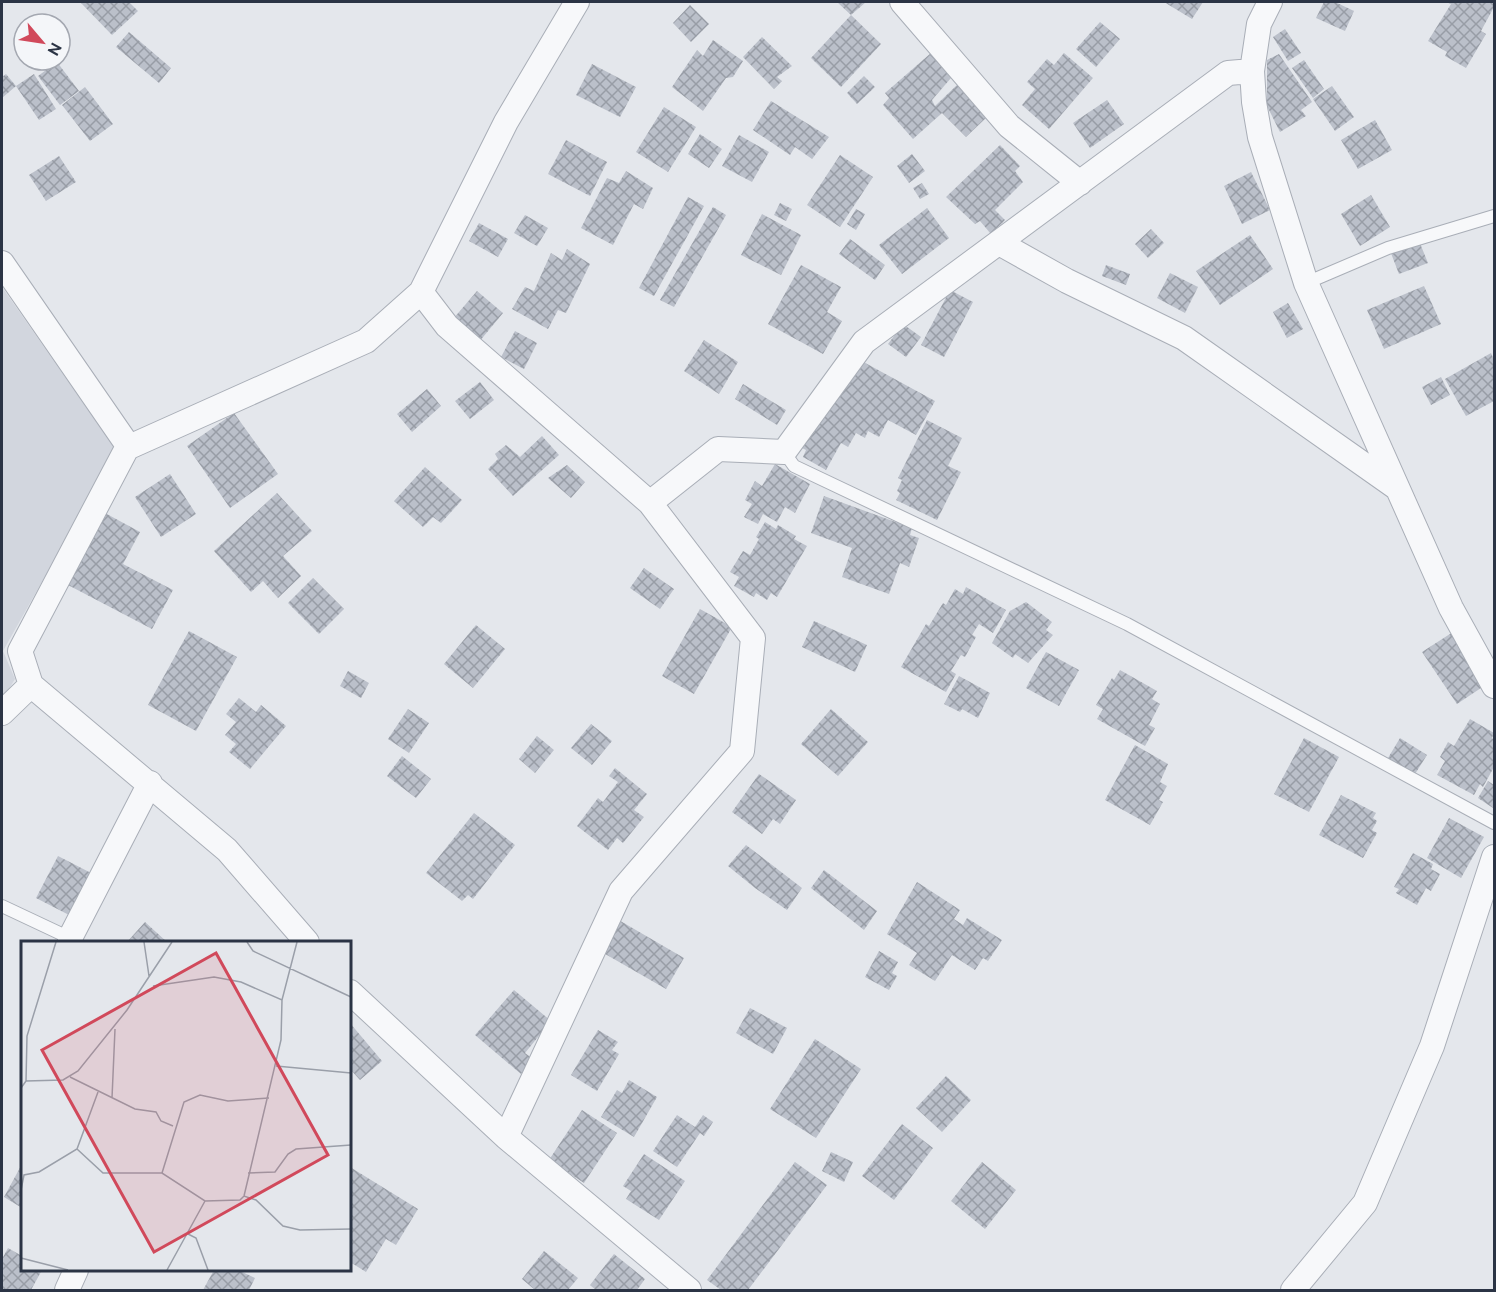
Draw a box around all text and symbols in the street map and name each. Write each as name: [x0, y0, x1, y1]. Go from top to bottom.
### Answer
north arrow: [12, 12, 72, 72]
text: N: [44, 40, 66, 59]
inset map: [21, 941, 351, 1271]

